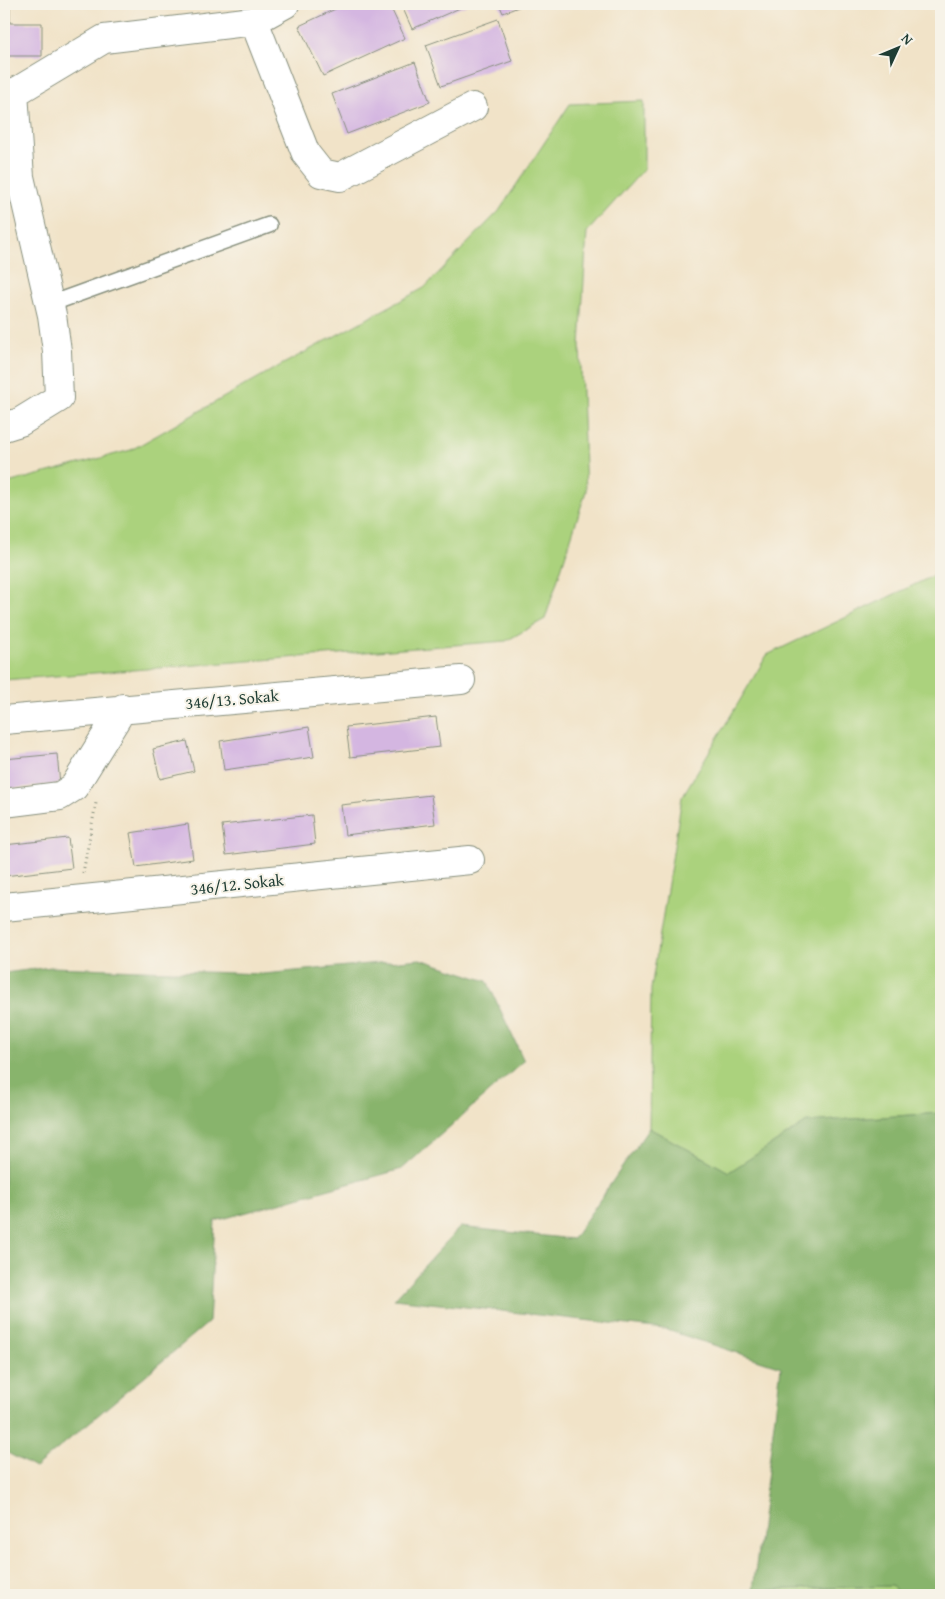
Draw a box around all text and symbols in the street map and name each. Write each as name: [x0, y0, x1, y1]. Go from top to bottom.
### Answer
north arrow: [872, 22, 922, 72]
text: N: [897, 29, 918, 50]
street label: 346/13. Sokak: [184, 683, 280, 715]
street label: 346/12. Sokak: [189, 867, 285, 901]

